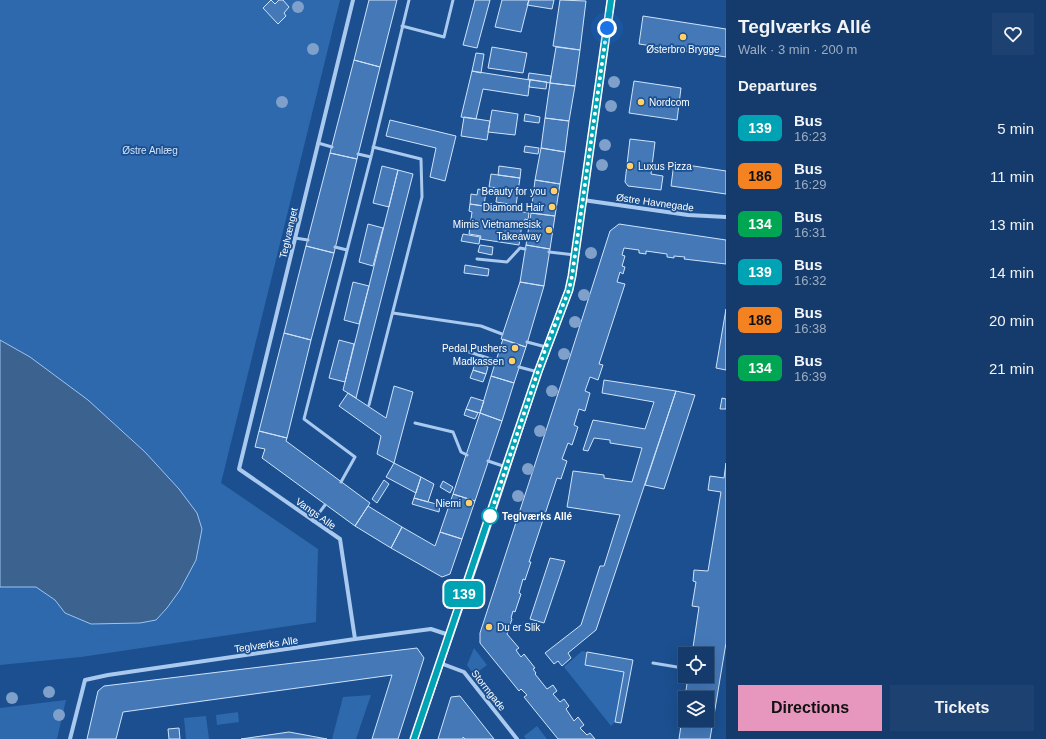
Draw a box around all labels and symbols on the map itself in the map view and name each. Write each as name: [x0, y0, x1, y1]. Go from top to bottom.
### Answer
your location: [597, 18, 617, 38]
marker: Østerbro Brygge: [678, 32, 688, 42]
place label: Østerbro Brygge: [646, 44, 720, 55]
marker: Nordcom: [636, 97, 646, 107]
place label: Nordcom: [649, 97, 690, 108]
park label: Østre Anlæg: [122, 145, 178, 156]
marker: Luxus Pizza: [625, 161, 635, 171]
place label: Luxus Pizza: [638, 161, 692, 172]
place label: Beauty for you: [482, 186, 546, 197]
marker: Beauty for you: [549, 186, 559, 196]
street label: Østre Havnegade: [615, 192, 695, 213]
place label: Diamond Hair: [483, 202, 545, 213]
marker: Diamond Hair: [547, 202, 557, 212]
street label: Teglvænget: [277, 206, 300, 260]
place label: Mimis Vietnamesisk Takeaway: [453, 219, 542, 242]
marker: Mimis Vietnamesisk Takeaway: [544, 225, 554, 235]
place label: Pedal Pushers: [442, 343, 507, 354]
marker: Pedal Pushers: [510, 343, 520, 353]
place label: Madkassen: [453, 356, 504, 367]
marker: Madkassen: [507, 356, 517, 366]
street label: Vangs Alle: [294, 496, 338, 532]
place label: Niemi: [435, 498, 461, 509]
marker: Niemi: [464, 498, 474, 508]
marker: Teglværks Allé: [481, 507, 499, 525]
place label: Teglværks Allé: [502, 511, 572, 522]
line badge: 139: [441, 581, 487, 607]
marker: Du er Slik: [484, 622, 494, 632]
place label: Du er Slik: [497, 622, 541, 633]
street label: Teglværks Alle: [233, 635, 299, 654]
street label: Stormgade: [469, 668, 508, 713]

